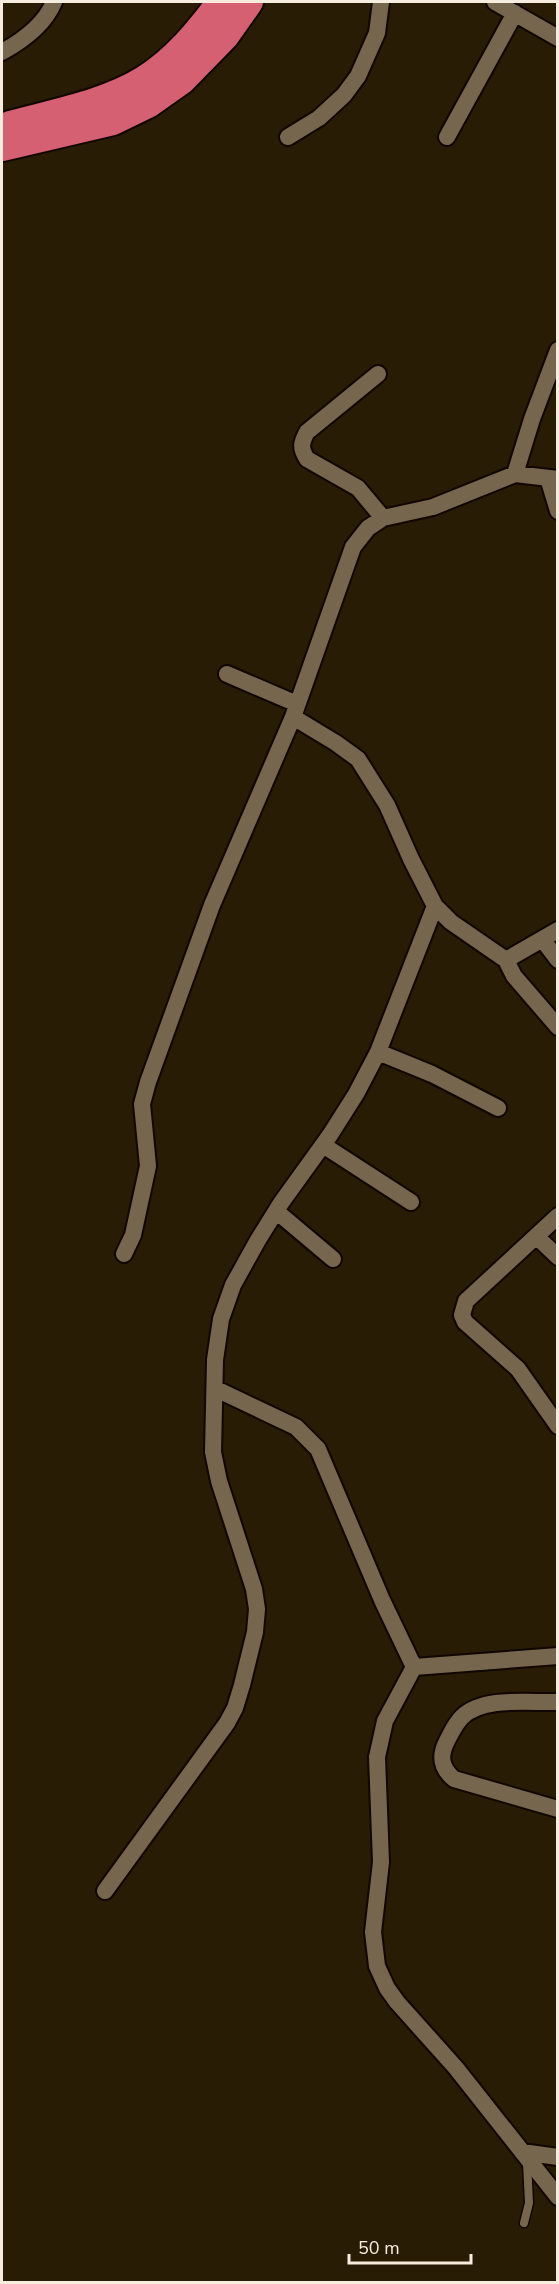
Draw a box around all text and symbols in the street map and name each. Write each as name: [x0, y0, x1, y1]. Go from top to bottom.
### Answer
scale bar: [349, 2227, 470, 2265]
text: 50 m: [358, 2236, 400, 2260]

